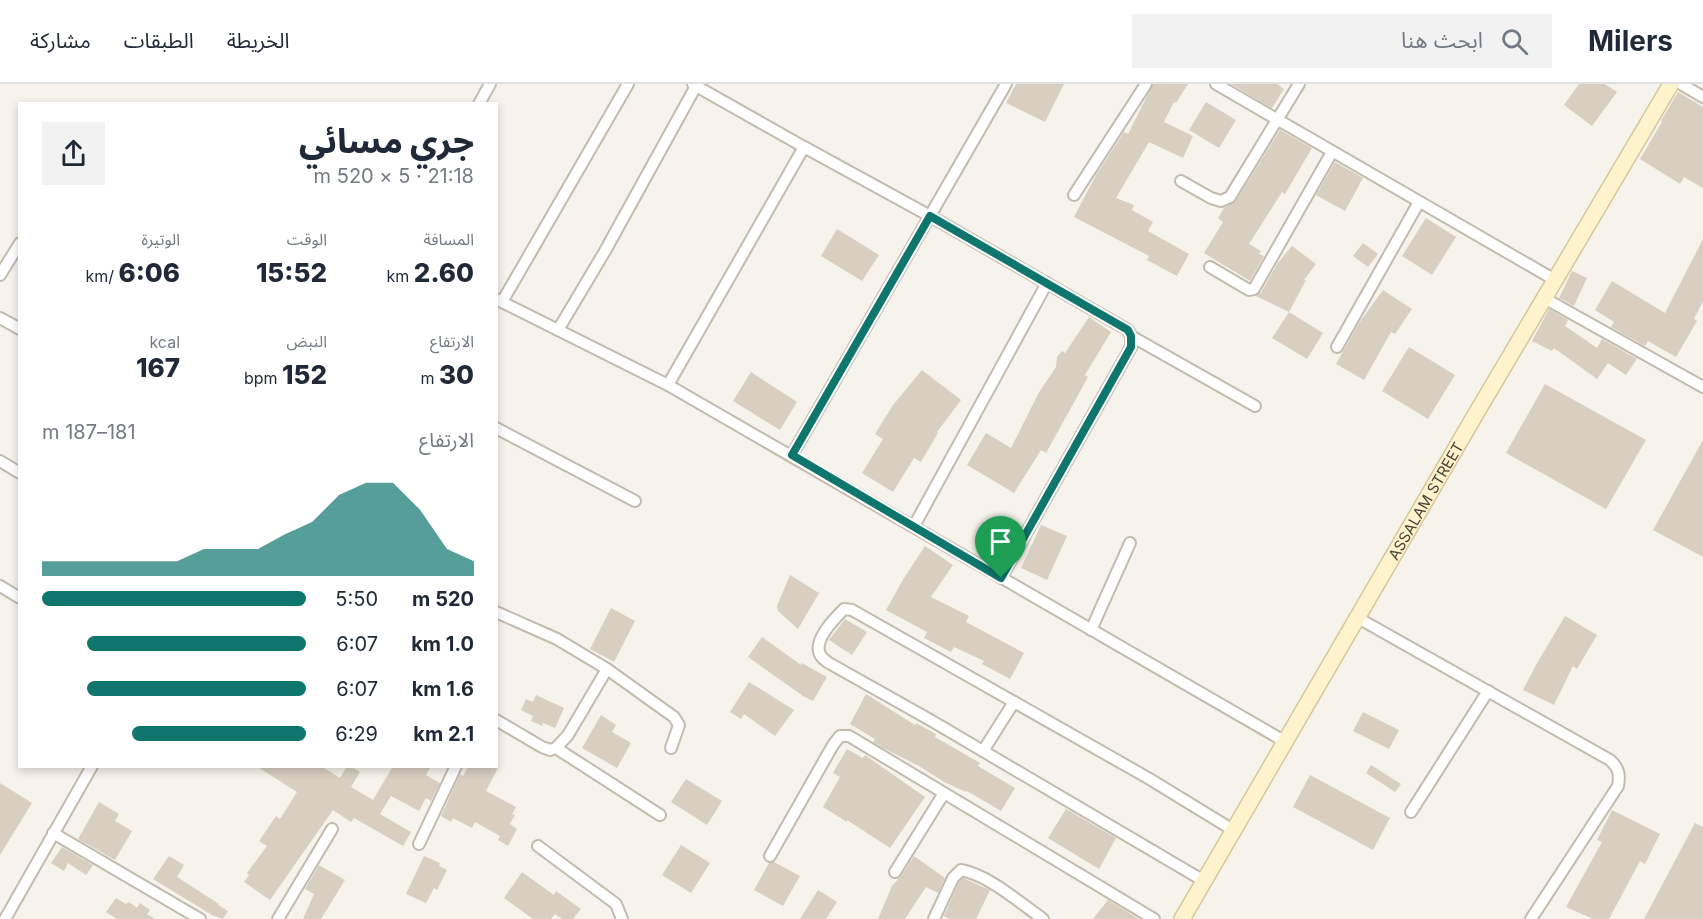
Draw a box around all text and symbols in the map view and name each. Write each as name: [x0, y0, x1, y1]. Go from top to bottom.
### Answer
search box: [1132, 14, 1552, 68]
text: Milers: [1588, 24, 1673, 58]
icon: search: [1498, 25, 1531, 58]
text: ابحث هنا: [1401, 27, 1483, 53]
text: مشاركة: [30, 28, 91, 53]
text: الطبقات: [124, 28, 194, 53]
text: الخريطة: [227, 28, 290, 53]
text: جري مسائي: [299, 121, 474, 161]
button: share: [42, 122, 105, 185]
text: 21:18 · 5 × 520 m: [314, 164, 474, 188]
text: الوتيرة: [142, 229, 180, 249]
text: الوقت: [287, 229, 327, 249]
text: المسافة: [424, 229, 474, 249]
text: 6:06: [118, 257, 180, 288]
text: 15:52: [256, 257, 327, 288]
text: 2.60: [414, 257, 474, 288]
text: /km: [85, 266, 118, 286]
text: km: [387, 266, 414, 286]
text: النبض: [286, 331, 327, 351]
text: الارتفاع: [430, 331, 474, 351]
text: kcal: [149, 332, 180, 352]
text: 167: [136, 352, 180, 383]
text: 152: [282, 359, 327, 390]
text: 30: [439, 359, 474, 390]
text: bpm: [244, 368, 282, 388]
text: m: [420, 368, 439, 388]
text: 181–187 m: [42, 420, 136, 444]
text: الارتفاع: [419, 428, 474, 452]
street label: ASSALAM STREET: [1384, 438, 1467, 563]
pin: [975, 516, 1026, 578]
icon: arrive: [984, 525, 1017, 558]
text: 5:50: [335, 587, 378, 611]
text: 520 m: [412, 587, 474, 611]
text: 6:07: [336, 632, 378, 656]
text: 1.0 km: [411, 632, 474, 656]
text: 6:07: [336, 677, 378, 701]
text: 1.6 km: [412, 677, 474, 701]
text: 6:29: [335, 722, 378, 746]
text: 2.1 km: [413, 722, 474, 746]

